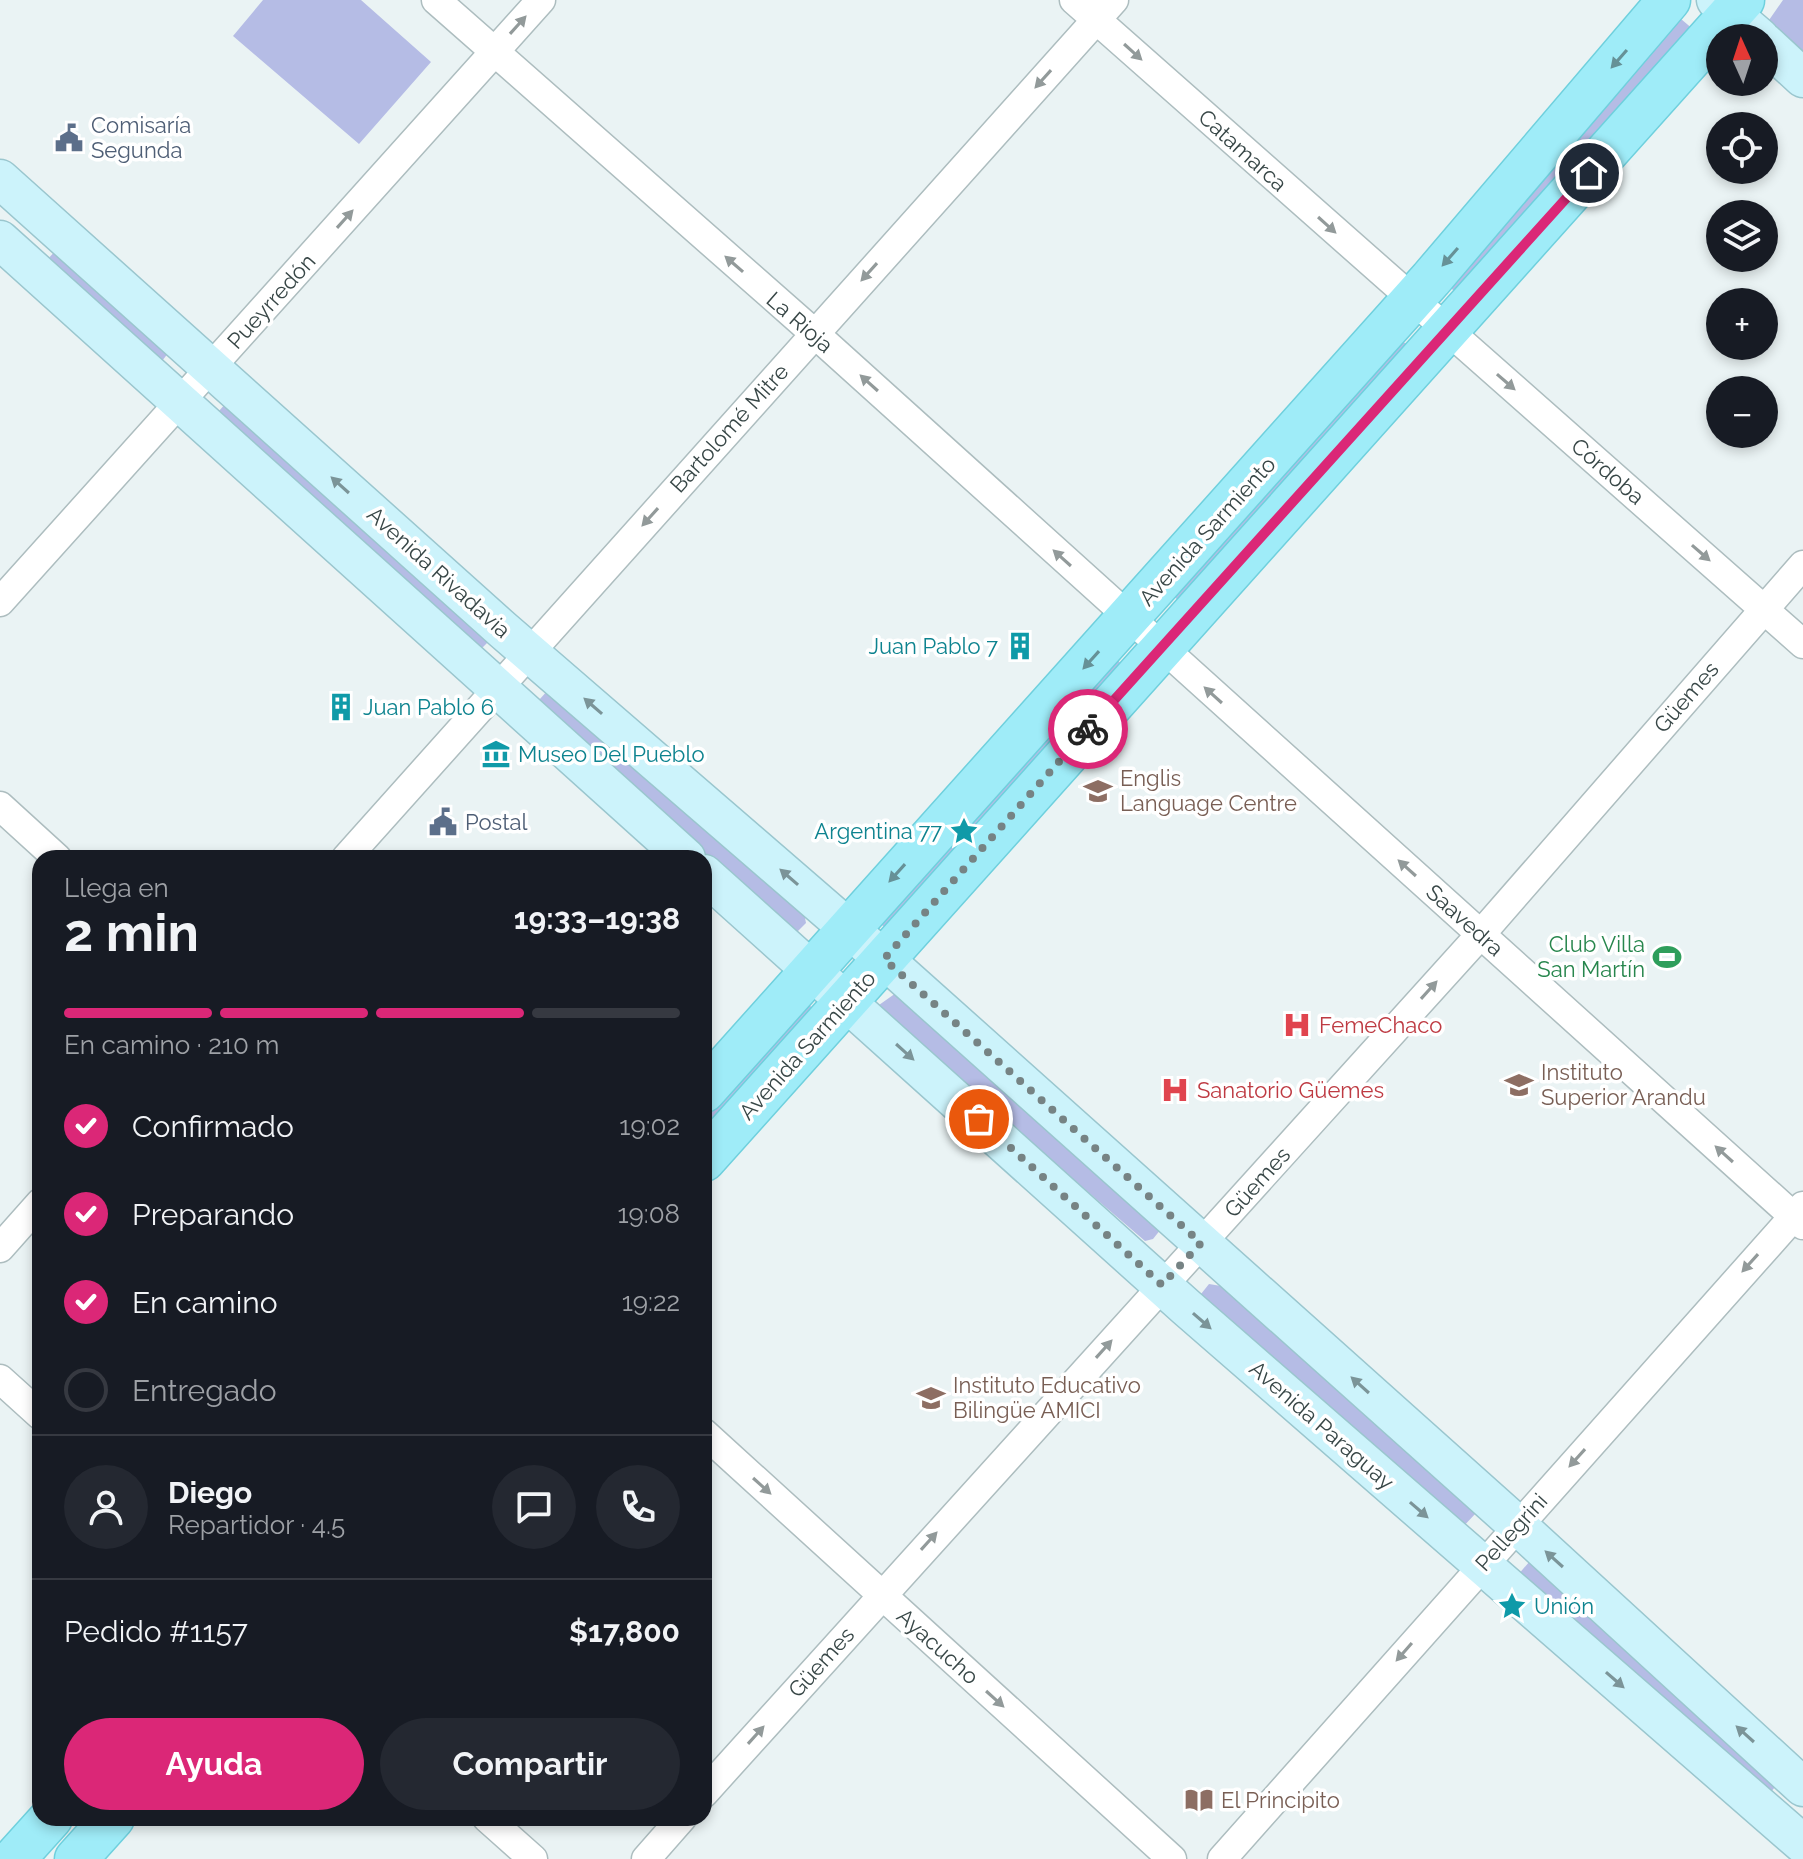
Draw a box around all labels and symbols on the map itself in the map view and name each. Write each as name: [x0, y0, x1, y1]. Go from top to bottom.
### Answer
one-way arrow: [509, 16, 527, 35]
north arrow: [1706, 24, 1778, 96]
one-way arrow: [1123, 42, 1142, 60]
one-way arrow: [1611, 49, 1628, 69]
one-way arrow: [1035, 69, 1053, 88]
street label: Catamarca: [1193, 104, 1293, 196]
place label: Comisaría Segunda: [91, 112, 191, 163]
public building icon: Comisaría Segunda: [54, 123, 84, 153]
pin: [1555, 139, 1623, 207]
one-way arrow: [335, 209, 353, 228]
one-way arrow: [1317, 215, 1336, 233]
one-way arrow: [1442, 247, 1459, 267]
street label: Pueyrredón: [222, 248, 320, 354]
one-way arrow: [725, 255, 744, 273]
one-way arrow: [861, 262, 879, 281]
street label: La Rioja: [761, 286, 839, 358]
street label: Bartolomé Mitre: [664, 358, 794, 498]
one-way arrow: [1496, 373, 1516, 390]
one-way arrow: [860, 375, 879, 393]
street label: Córdoba: [1566, 432, 1650, 510]
street label: Avenida Sarmiento: [1133, 451, 1281, 611]
one-way arrow: [331, 476, 350, 494]
street label: Avenida Rivadavia: [362, 501, 516, 643]
one-way arrow: [642, 506, 659, 526]
one-way arrow: [1692, 544, 1711, 562]
one-way arrow: [1052, 549, 1071, 567]
building icon: Juan Pablo 7: [1005, 631, 1035, 661]
place label: Juan Pablo 7: [868, 633, 998, 659]
one-way arrow: [1082, 651, 1100, 670]
street label: Güemes: [1648, 656, 1724, 738]
one-way arrow: [1203, 686, 1222, 704]
courier: [1048, 689, 1128, 769]
building icon: Juan Pablo 6: [326, 692, 356, 722]
place label: Juan Pablo 6: [363, 694, 494, 720]
one-way arrow: [583, 698, 602, 716]
museum icon: Museo Del Pueblo: [481, 739, 511, 769]
place label: Museo Del Pueblo: [518, 741, 705, 767]
place label: Englis Language Centre: [1120, 765, 1297, 816]
school or university icon: Englis Language Centre: [1083, 776, 1113, 806]
public building icon: Postal: [428, 807, 458, 837]
place label: Postal: [465, 809, 528, 835]
place icon: Argentina 77: [949, 816, 979, 846]
place label: Argentina 77: [814, 818, 942, 844]
one-way arrow: [1397, 859, 1416, 877]
one-way arrow: [888, 863, 906, 882]
one-way arrow: [779, 869, 799, 886]
street label: Saavedra: [1421, 879, 1509, 961]
place label: Club Villa San Martín: [1537, 931, 1645, 982]
sports icon: Club Villa San Martín: [1652, 942, 1682, 972]
street label: Avenida Sarmiento: [733, 965, 881, 1125]
one-way arrow: [1420, 981, 1438, 1000]
hospital icon: FemeChaco: [1282, 1010, 1312, 1040]
place label: FemeChaco: [1319, 1012, 1442, 1038]
one-way arrow: [895, 1043, 914, 1061]
place label: Instituto Superior Arandu: [1541, 1059, 1706, 1110]
school or university icon: Instituto Superior Arandu: [1504, 1070, 1534, 1100]
hospital icon: Sanatorio Güemes: [1160, 1075, 1190, 1105]
place label: Sanatorio Güemes: [1197, 1077, 1384, 1103]
pin: [945, 1085, 1013, 1153]
street label: Güemes: [1219, 1142, 1295, 1222]
one-way arrow: [1715, 1146, 1734, 1164]
one-way arrow: [1742, 1253, 1759, 1273]
one-way arrow: [1192, 1311, 1211, 1329]
one-way arrow: [1095, 1339, 1112, 1359]
street label: Avenida Paraguay: [1245, 1355, 1400, 1495]
place label: Instituto Educativo Bilingüe AMICI: [953, 1372, 1141, 1423]
one-way arrow: [1351, 1377, 1371, 1394]
school or university icon: Instituto Educativo Bilingüe AMICI: [916, 1383, 946, 1413]
one-way arrow: [1568, 1448, 1586, 1467]
one-way arrow: [752, 1476, 771, 1494]
street label: Pellegrini: [1470, 1488, 1552, 1576]
one-way arrow: [1409, 1500, 1428, 1518]
one-way arrow: [920, 1532, 938, 1551]
one-way arrow: [1544, 1550, 1563, 1568]
place icon: Unión: [1497, 1591, 1527, 1621]
place label: Unión: [1534, 1593, 1594, 1619]
street label: Ayacucho: [892, 1603, 984, 1689]
street label: Güemes: [783, 1622, 859, 1702]
one-way arrow: [1396, 1643, 1414, 1662]
one-way arrow: [1605, 1671, 1625, 1689]
one-way arrow: [986, 1689, 1005, 1707]
one-way arrow: [747, 1725, 764, 1745]
one-way arrow: [1736, 1726, 1755, 1744]
library icon: El Principito: [1184, 1785, 1214, 1815]
place label: El Principito: [1221, 1787, 1340, 1813]

